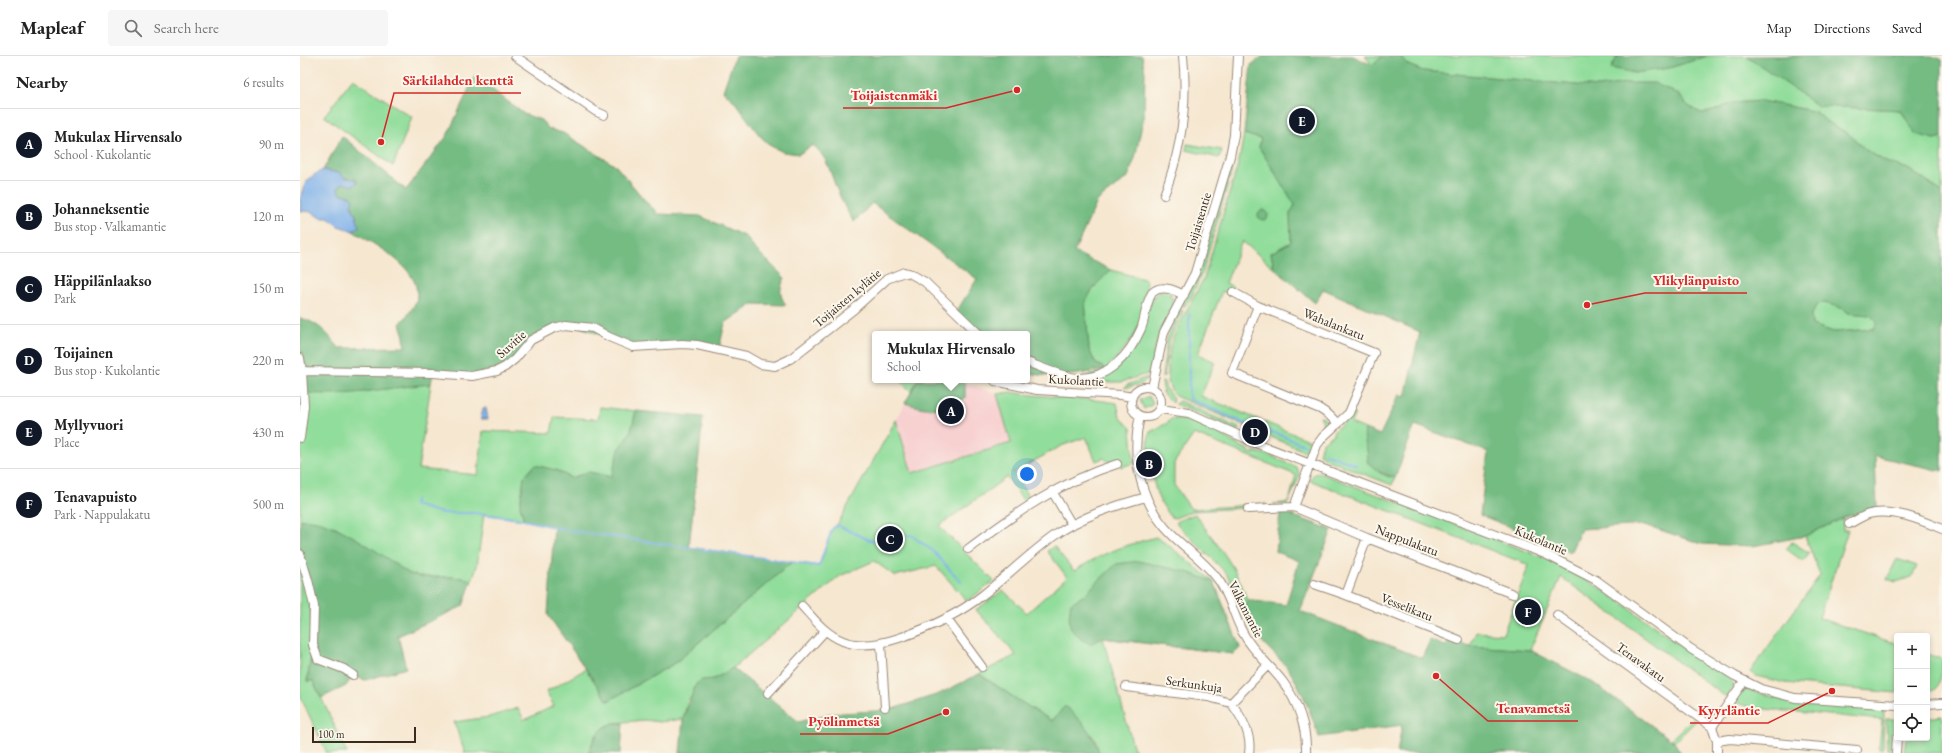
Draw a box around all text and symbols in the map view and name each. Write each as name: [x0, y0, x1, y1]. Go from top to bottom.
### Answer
search box: [108, 10, 388, 46]
text: Mapleaf: [20, 15, 84, 40]
icon: search: [122, 17, 144, 39]
text: Search here: [154, 18, 219, 37]
text: Map: [1766, 19, 1792, 37]
text: Directions: [1814, 19, 1870, 37]
text: Saved: [1892, 19, 1922, 37]
callout: Särkilahden kenttä: [394, 67, 521, 93]
text: Nearby: [16, 71, 68, 93]
text: Särkilahden kenttä: [403, 71, 514, 89]
text: 6 results: [243, 74, 284, 91]
callout: Toijaistenmäki: [843, 82, 946, 108]
text: Toijaistenmäki: [851, 86, 937, 104]
pin: E: [1289, 106, 1315, 136]
text: Mukulax Hirvensalo: [54, 127, 182, 146]
text: A: [24, 136, 34, 153]
text: 90 m: [259, 136, 284, 153]
text: School · Kukolantie: [54, 146, 151, 163]
street label: Toijaistentie: [1181, 190, 1215, 254]
text: Johanneksentie: [54, 199, 149, 218]
text: B: [25, 208, 33, 225]
text: 120 m: [253, 208, 284, 225]
text: Bus stop · Valkamantie: [54, 218, 166, 235]
street label: Toijaisten kylätie: [810, 265, 884, 331]
callout: Ylikylänpuisto: [1645, 267, 1747, 293]
text: Häppilänlaakso: [54, 271, 151, 290]
text: Ylikylänpuisto: [1653, 271, 1739, 289]
text: C: [24, 280, 34, 297]
text: 150 m: [253, 280, 284, 297]
text: Park: [54, 290, 76, 307]
street label: Wahalankatu: [1301, 304, 1367, 344]
street label: Suvitie: [493, 326, 529, 362]
popup: [872, 331, 1030, 383]
text: Mukulax Hirvensalo: [887, 339, 1015, 358]
text: Toijainen: [54, 343, 113, 362]
text: D: [24, 352, 34, 369]
text: 220 m: [253, 352, 284, 369]
text: School: [887, 358, 921, 375]
text: Bus stop · Kukolantie: [54, 362, 160, 379]
street label: Kukolantie: [1048, 370, 1104, 390]
pin: A: [938, 396, 964, 426]
text: Myllyvuori: [54, 415, 123, 434]
pin: D: [1242, 417, 1268, 447]
text: E: [25, 424, 33, 441]
text: 430 m: [253, 424, 284, 441]
text: Place: [54, 434, 80, 451]
pin: B: [1136, 449, 1162, 479]
your location: [1017, 464, 1037, 484]
text: Tenavapuisto: [54, 487, 137, 506]
text: F: [25, 496, 33, 513]
text: 500 m: [253, 496, 284, 513]
text: Park · Nappulakatu: [54, 506, 150, 523]
street label: Nappulakatu: [1373, 520, 1441, 560]
street label: Kukolantie: [1512, 521, 1570, 559]
pin: C: [877, 524, 903, 554]
street label: Valkamantie: [1224, 578, 1268, 640]
street label: Vesselikatu: [1379, 589, 1436, 625]
pin: F: [1515, 597, 1541, 627]
map controls: [1894, 633, 1930, 741]
button: +: [1894, 633, 1930, 669]
street label: Tenavakatu: [1613, 638, 1669, 686]
button: −: [1894, 669, 1930, 705]
street label: Serkunkuja: [1165, 672, 1224, 696]
callout: Tenavametsä: [1488, 695, 1578, 721]
callout: Kyyrläntie: [1690, 697, 1768, 723]
text: Tenavametsä: [1496, 699, 1571, 717]
text: Kyyrläntie: [1698, 701, 1760, 719]
button: locate: [1894, 705, 1930, 741]
callout: Pyölinmetsä: [800, 708, 888, 734]
text: Pyölinmetsä: [808, 712, 881, 730]
scale bar: [312, 725, 416, 744]
text: 100 m: [318, 727, 345, 741]

